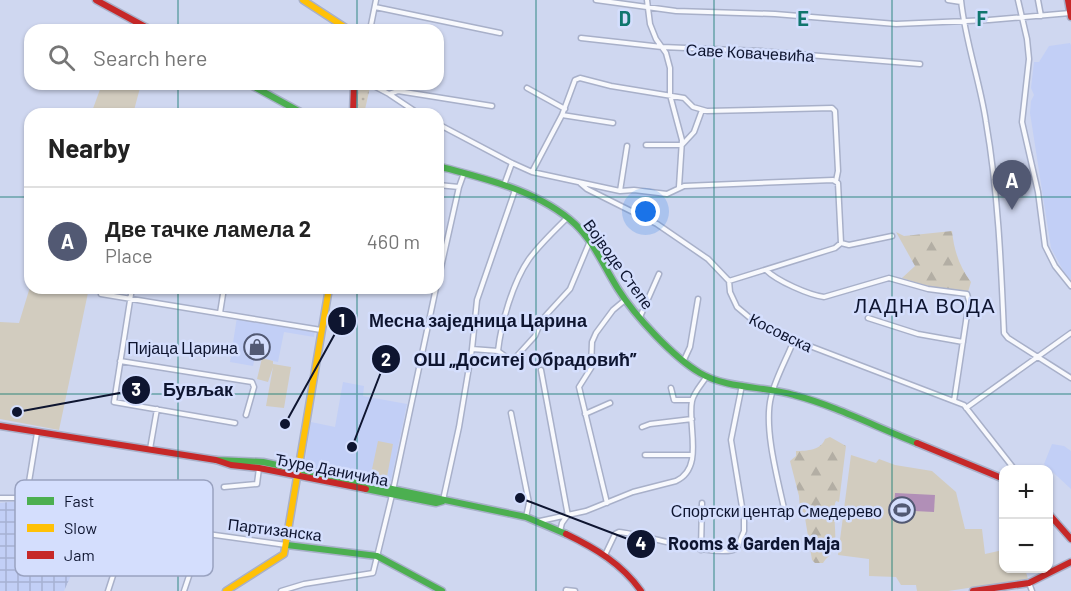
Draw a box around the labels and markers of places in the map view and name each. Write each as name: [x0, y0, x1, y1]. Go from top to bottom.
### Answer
pin: A: [992, 160, 1032, 210]
callout: Месна заједница Царина: [327, 303, 599, 339]
shop icon: Пијаца Царина: [242, 332, 272, 362]
place label: Пијаца Царина: [127, 338, 238, 357]
callout: ОШ „Доситеј Обрадовић”: [371, 341, 648, 377]
callout: Бувљак: [121, 372, 245, 408]
sports icon: Спортски центар Смедерево: [887, 495, 917, 525]
place label: Спортски центар Смедерево: [671, 501, 882, 520]
callout: Rooms & Garden Maja: [626, 526, 852, 562]

